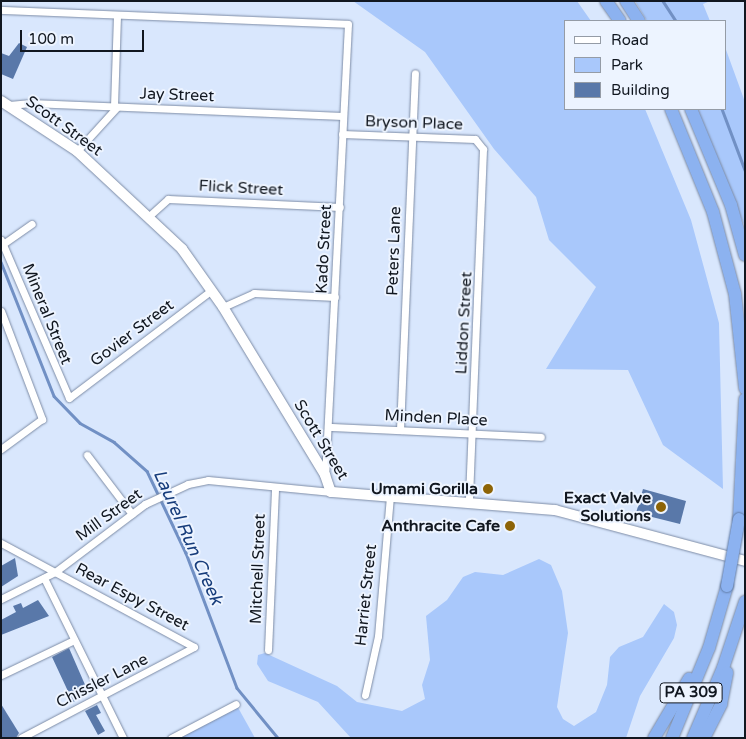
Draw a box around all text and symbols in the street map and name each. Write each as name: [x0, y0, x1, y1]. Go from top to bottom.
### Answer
scale bar: [22, 20, 146, 52]
legend: [564, 20, 726, 110]
text: 100 m: [28, 30, 74, 48]
text: Road: [611, 31, 649, 49]
text: Park: [611, 56, 643, 74]
text: Building: [611, 81, 670, 99]
street label: Jay Street: [139, 84, 215, 106]
street label: Scott Street: [22, 92, 106, 160]
street label: Bryson Place: [365, 112, 463, 134]
street label: Flick Street: [198, 176, 284, 200]
street label: Kado Street: [312, 204, 336, 294]
street label: Peters Lane: [383, 206, 405, 296]
street label: Mineral Street: [18, 261, 76, 367]
street label: Liddon Street: [452, 271, 476, 375]
street label: Govier Street: [87, 295, 177, 371]
street label: Scott Street: [290, 396, 352, 484]
street label: Minden Place: [384, 406, 488, 430]
water label: Laurel Run Creek: [148, 466, 228, 608]
place label: Umami Gorilla: [371, 479, 478, 499]
marker: Umami Gorilla: [482, 483, 494, 495]
street label: Mill Street: [72, 485, 146, 545]
place label: Exact Valve Solutions: [564, 488, 651, 526]
marker: Exact Valve Solutions: [655, 501, 667, 513]
street label: Mitchell Street: [246, 513, 270, 625]
place label: Anthracite Cafe: [381, 516, 500, 536]
marker: Anthracite Cafe: [504, 520, 516, 532]
street label: Harriet Street: [351, 543, 381, 647]
street label: Rear Espy Street: [72, 559, 192, 635]
street label: Chissler Lane: [53, 650, 151, 712]
road number: PA 309: [658, 680, 724, 706]

